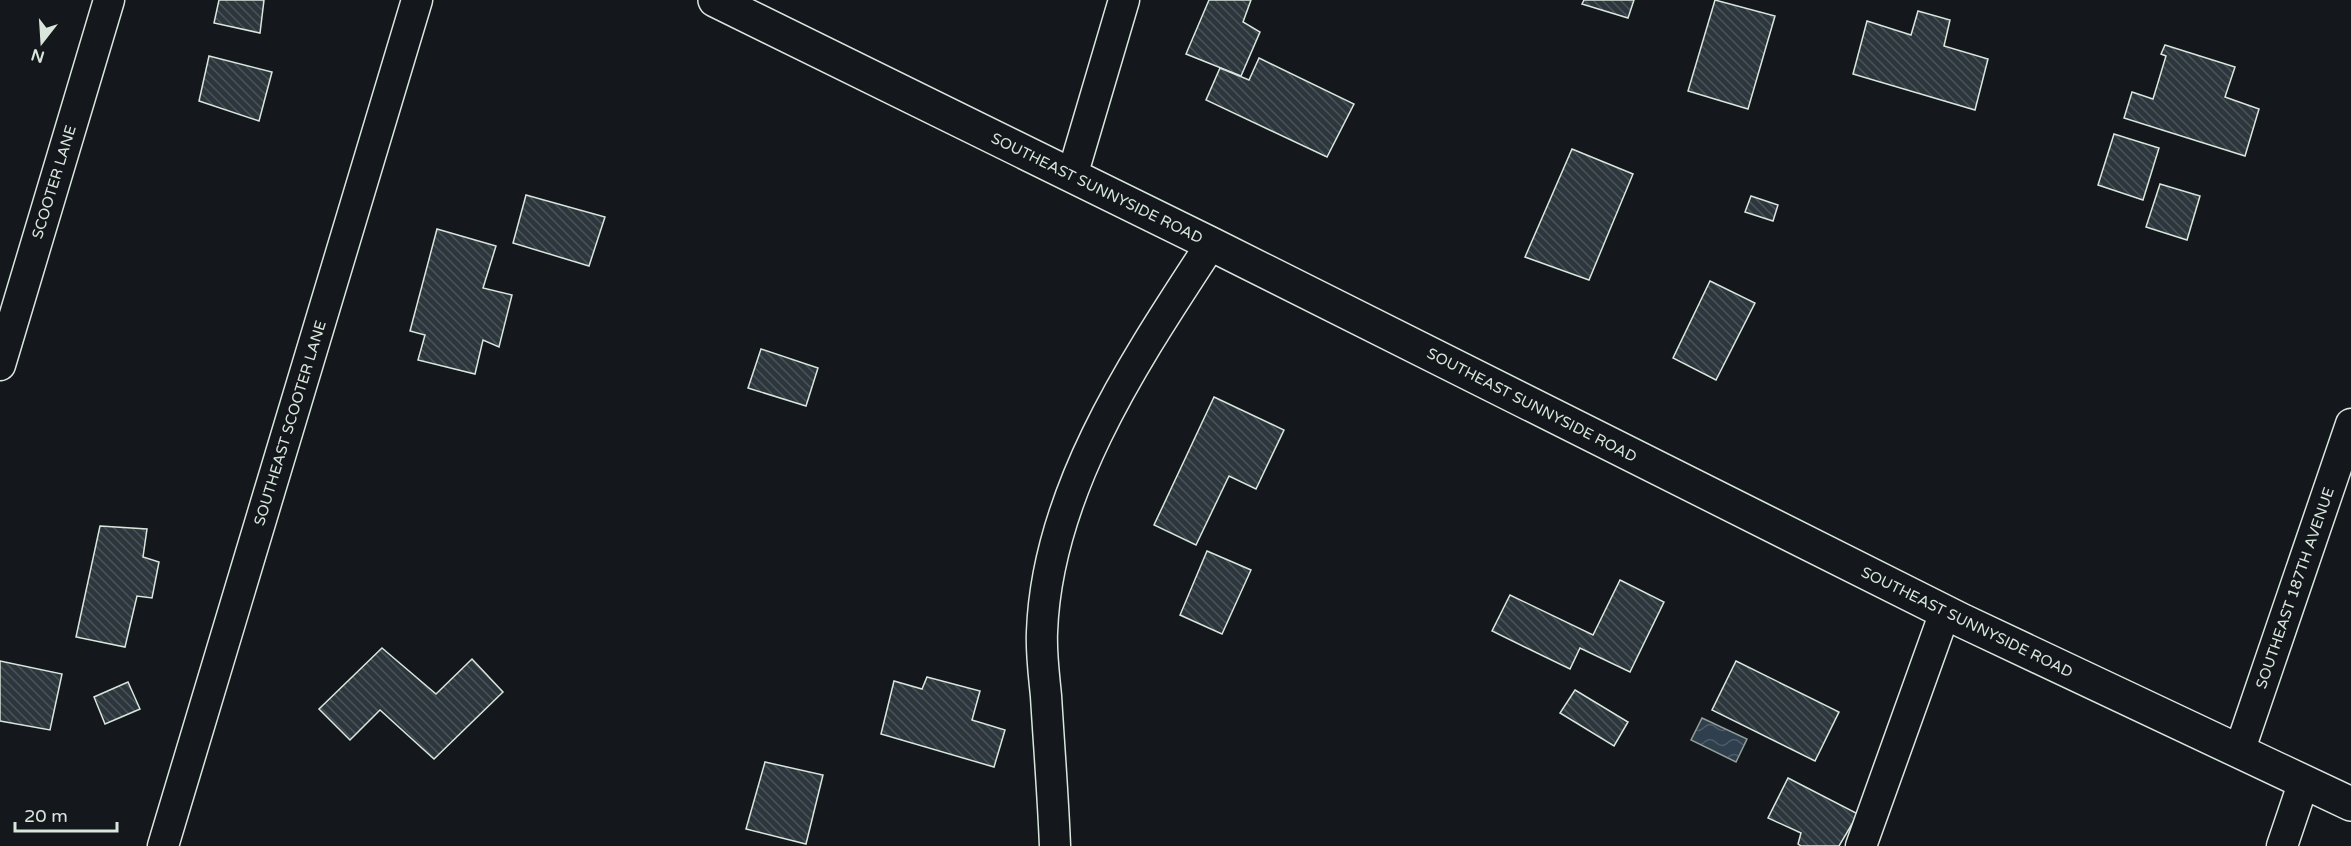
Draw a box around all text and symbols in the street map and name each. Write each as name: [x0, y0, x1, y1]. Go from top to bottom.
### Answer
north arrow: [12, 12, 72, 72]
text: N: [29, 44, 47, 67]
street label: SCOOTER LANE: [28, 123, 80, 241]
street label: SOUTHEAST SUNNYSIDE ROAD: [988, 129, 1206, 247]
street label: SOUTHEAST SCOOTER LANE: [250, 318, 330, 528]
street label: SOUTHEAST SUNNYSIDE ROAD: [1424, 344, 1640, 466]
street label: SOUTHEAST 187TH AVENUE: [2252, 485, 2338, 691]
street label: SOUTHEAST SUNNYSIDE ROAD: [1858, 563, 2076, 681]
scale bar: [15, 795, 117, 833]
text: 20 m: [24, 805, 68, 827]

